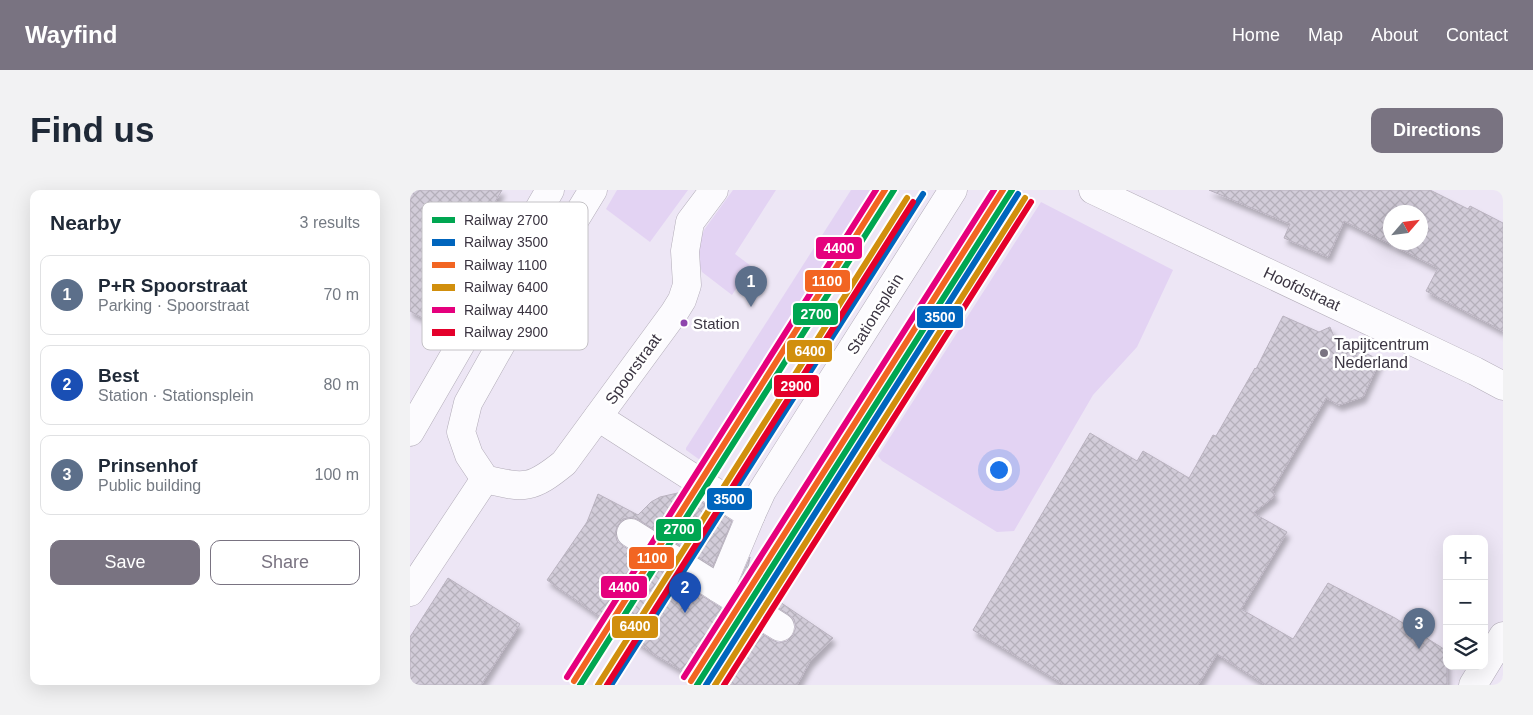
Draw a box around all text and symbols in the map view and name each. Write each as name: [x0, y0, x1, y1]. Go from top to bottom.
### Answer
text: Wayfind: [25, 21, 117, 48]
text: Home: [1232, 25, 1280, 45]
text: Map: [1308, 25, 1343, 45]
text: About: [1371, 25, 1418, 45]
text: Contact: [1446, 25, 1508, 45]
button: Directions: [1371, 108, 1503, 153]
text: Find us: [30, 110, 154, 149]
legend: [422, 202, 588, 350]
north arrow: [1383, 205, 1428, 250]
text: Nearby: [50, 211, 121, 234]
text: Railway 2700: [464, 212, 548, 228]
text: 3 results: [300, 214, 360, 231]
text: Railway 3500: [464, 234, 548, 250]
line badge: 4400: [815, 236, 863, 260]
text: 4400: [823, 240, 855, 256]
text: Railway 1100: [464, 257, 547, 273]
street label: Hoofdstraat: [1261, 264, 1344, 314]
pin: 1: [735, 266, 767, 307]
line badge: 1100: [804, 269, 851, 293]
street label: Stationsplein: [844, 271, 906, 357]
text: 1100: [812, 273, 842, 289]
text: P+R Spoorstraat: [98, 275, 247, 296]
text: Railway 6400: [464, 279, 548, 295]
text: 1: [63, 286, 71, 303]
text: 70 m: [323, 286, 359, 303]
text: Parking · Spoorstraat: [98, 297, 249, 314]
text: Railway 4400: [464, 302, 548, 318]
line badge: 2700: [792, 302, 839, 326]
line badge: 3500: [916, 305, 964, 329]
text: 2700: [800, 306, 832, 322]
text: 3500: [924, 309, 956, 325]
place label: Station: [693, 315, 740, 332]
marker: Station: [679, 318, 689, 328]
text: Railway 2900: [464, 324, 548, 340]
street label: Spoorstraat: [602, 330, 665, 407]
place label: Tapijtcentrum Nederland: [1334, 336, 1429, 371]
line badge: 6400: [786, 339, 833, 363]
text: 6400: [794, 343, 826, 359]
marker: Tapijtcentrum Nederland: [1318, 347, 1330, 359]
text: Best: [98, 365, 139, 386]
line badge: 2900: [773, 374, 820, 398]
text: 2: [63, 376, 71, 393]
text: 80 m: [323, 376, 359, 393]
text: 2900: [780, 378, 812, 394]
text: Station · Stationsplein: [98, 387, 254, 404]
text: Prinsenhof: [98, 455, 197, 476]
your location: [986, 457, 1012, 483]
text: 3: [63, 466, 71, 483]
text: 100 m: [315, 466, 359, 483]
text: Public building: [98, 477, 201, 494]
line badge: 3500: [706, 487, 753, 511]
text: 3500: [713, 491, 745, 507]
line badge: 2700: [655, 518, 702, 542]
text: 2700: [663, 521, 695, 537]
map controls: [1443, 535, 1488, 670]
button: +: [1443, 535, 1488, 580]
button: Save: [50, 540, 200, 585]
button: Share: [210, 540, 360, 585]
line badge: 1100: [628, 546, 675, 570]
text: 1100: [637, 550, 667, 566]
pin: 2: [669, 572, 701, 613]
line badge: 4400: [600, 575, 648, 599]
text: 4400: [608, 579, 640, 595]
button: −: [1443, 580, 1488, 625]
pin: 3: [1403, 608, 1435, 649]
line badge: 6400: [611, 615, 659, 639]
text: 6400: [619, 618, 651, 634]
button: layers: [1443, 625, 1488, 670]

